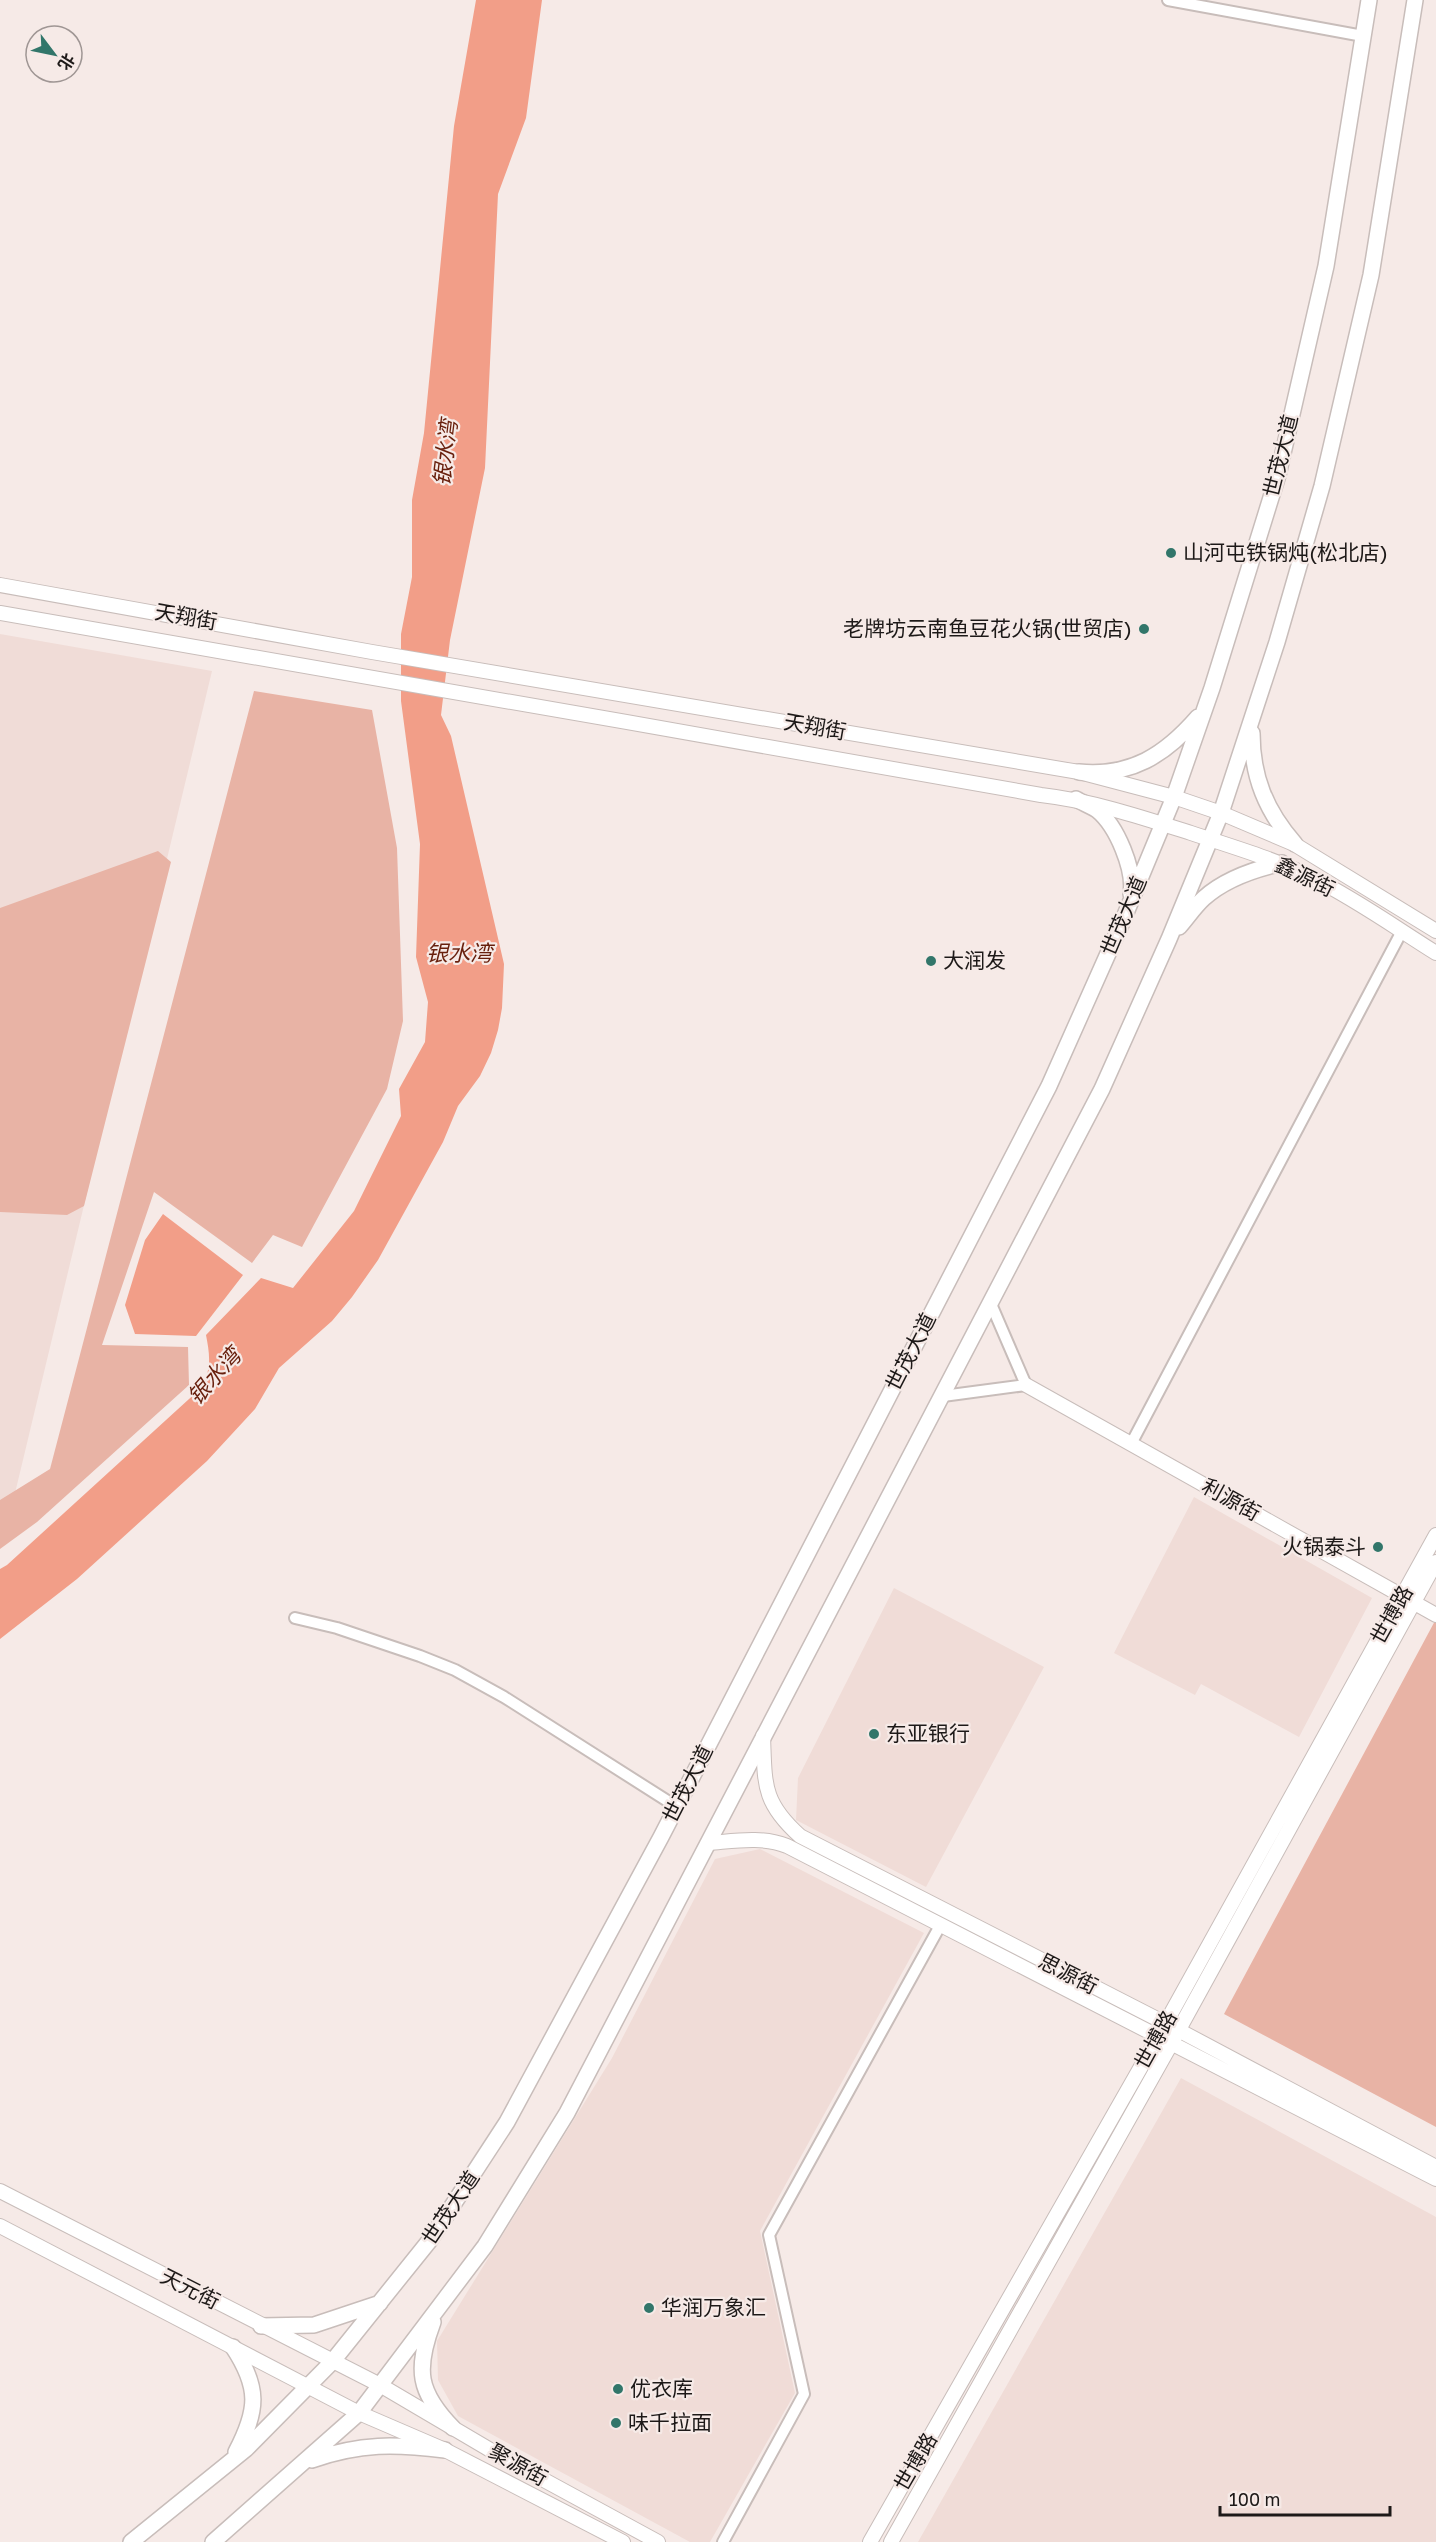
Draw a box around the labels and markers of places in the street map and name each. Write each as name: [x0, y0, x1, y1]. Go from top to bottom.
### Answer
place label: 山河屯铁锅炖(松北店): [1183, 539, 1388, 565]
marker: 山河屯铁锅炖(松北店): [1164, 546, 1178, 560]
place label: 老牌坊云南鱼豆花火锅(世贸店): [843, 615, 1132, 641]
marker: 老牌坊云南鱼豆花火锅(世贸店): [1137, 622, 1151, 636]
place label: 大润发: [943, 947, 1006, 973]
marker: 大润发: [924, 954, 938, 968]
place label: 火锅泰斗: [1282, 1533, 1366, 1559]
marker: 火锅泰斗: [1371, 1540, 1385, 1554]
place label: 东亚银行: [886, 1720, 970, 1746]
marker: 东亚银行: [867, 1727, 881, 1741]
place label: 华润万象汇: [661, 2294, 766, 2320]
marker: 华润万象汇: [642, 2301, 656, 2315]
place label: 优衣库: [630, 2375, 693, 2401]
marker: 优衣库: [611, 2382, 625, 2396]
place label: 味千拉面: [628, 2409, 712, 2435]
marker: 味千拉面: [609, 2416, 623, 2430]

